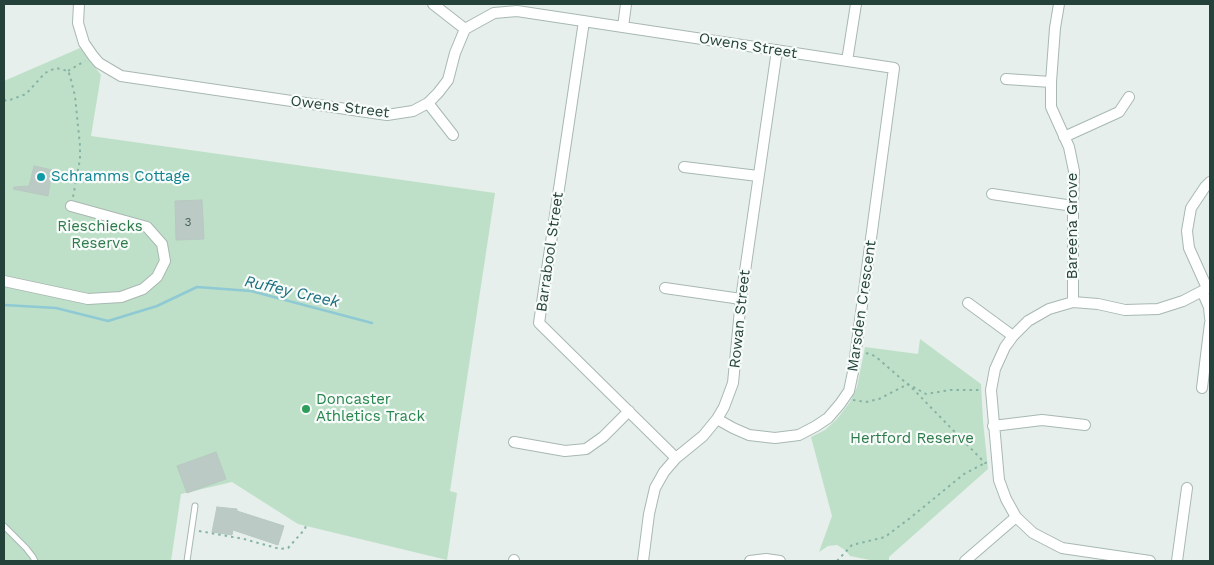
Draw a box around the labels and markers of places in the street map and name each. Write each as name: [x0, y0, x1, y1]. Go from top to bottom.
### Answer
place label: Schramms Cottage: [51, 168, 190, 186]
marker: Schramms Cottage: [35, 171, 47, 183]
place label: Doncaster Athletics Track: [316, 391, 425, 426]
marker: Doncaster Athletics Track: [300, 403, 312, 415]

